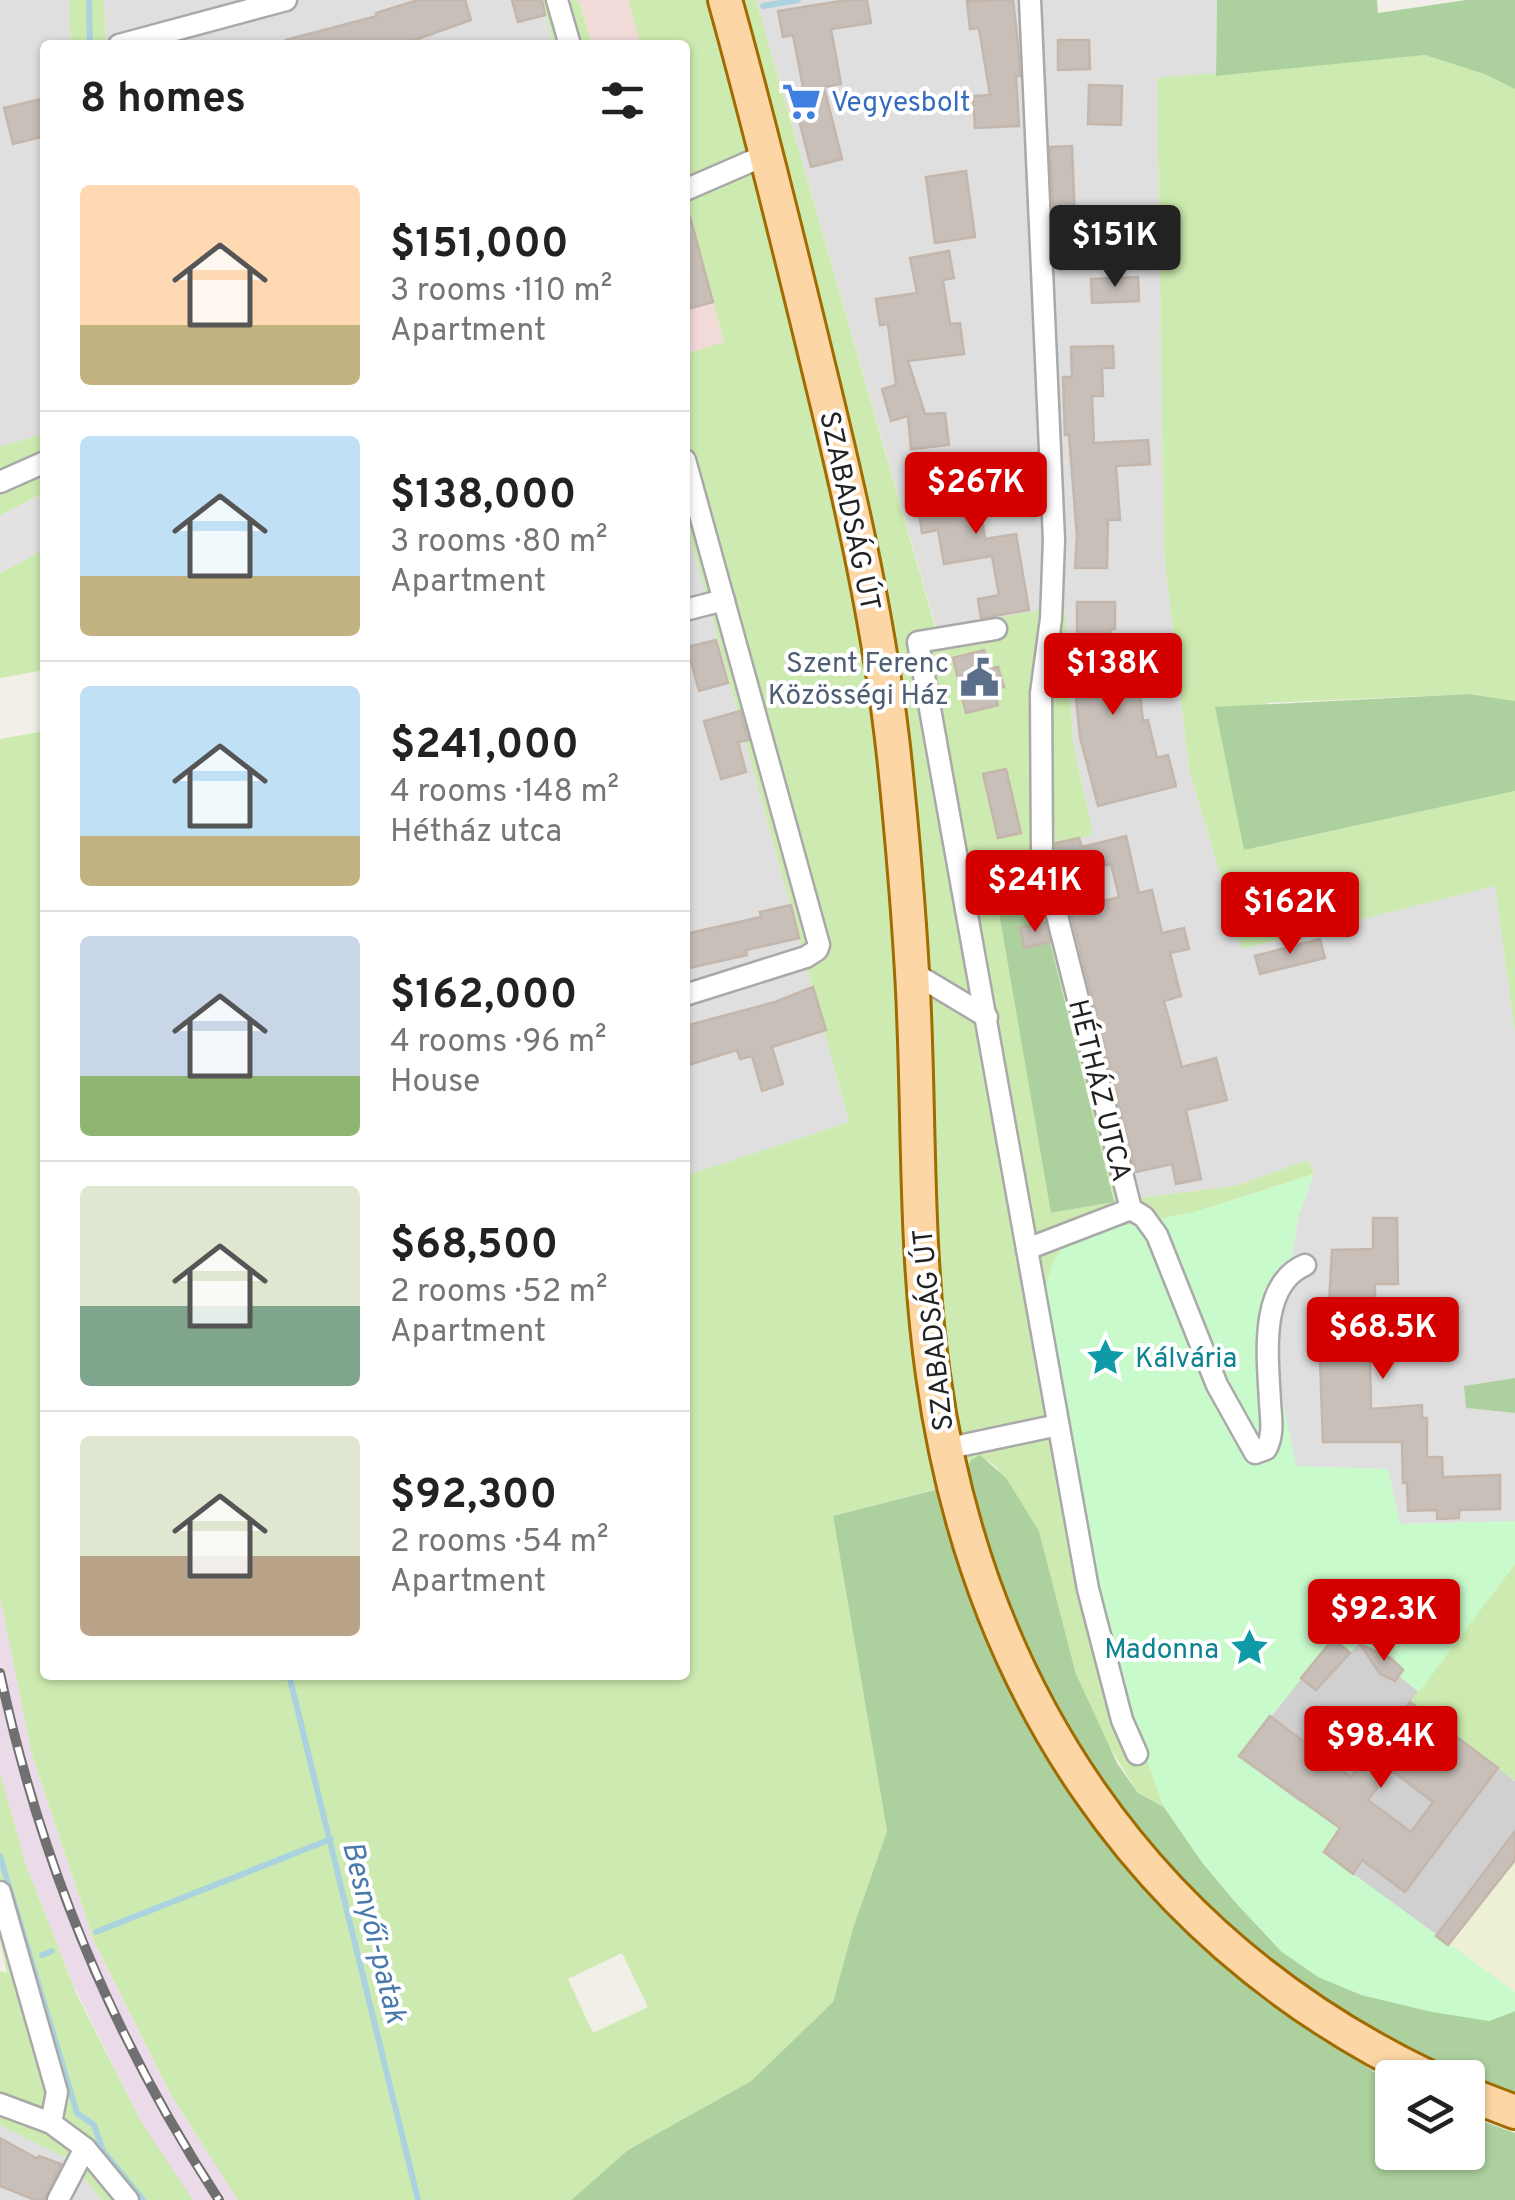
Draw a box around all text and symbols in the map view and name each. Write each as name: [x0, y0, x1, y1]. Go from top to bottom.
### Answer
icon: filters: [595, 73, 650, 128]
text: 8 homes: [80, 74, 246, 127]
supermarket icon: Vegyesbolt: [780, 80, 822, 122]
place label: Vegyesbolt: [831, 86, 971, 122]
pin: $151K: [1045, 205, 1185, 290]
text: $151K: [1071, 217, 1159, 257]
text: $151,000: [390, 219, 569, 272]
icon: home: [160, 225, 280, 345]
text: 3 rooms · 110 m²: [390, 272, 612, 312]
text: Apartment: [390, 312, 546, 352]
street label: SZABADSÁG ÚT: [809, 408, 889, 615]
pin: $267K: [906, 452, 1046, 537]
text: $267K: [927, 464, 1025, 504]
text: $138,000: [390, 470, 576, 523]
icon: home: [160, 476, 280, 596]
text: 3 rooms · 80 m²: [390, 523, 608, 563]
text: Apartment: [390, 563, 546, 603]
pin: $138K: [1043, 633, 1183, 718]
text: $138K: [1066, 645, 1160, 685]
place label: Szent Ferenc Közösségi Ház: [768, 647, 949, 715]
public building icon: Szent Ferenc Közösségi Ház: [958, 657, 1000, 699]
text: $241,000: [390, 720, 579, 773]
icon: home: [160, 726, 280, 846]
text: 4 rooms · 148 m²: [390, 773, 619, 813]
text: Hétház utca: [390, 813, 562, 853]
pin: $241K: [965, 850, 1105, 935]
text: $241K: [988, 862, 1082, 902]
pin: $162K: [1220, 872, 1360, 957]
text: $162K: [1243, 884, 1337, 924]
text: $162,000: [390, 970, 577, 1023]
icon: home: [160, 976, 280, 1096]
street label: HÉTHÁZ UTCA: [1058, 995, 1140, 1185]
text: 4 rooms · 96 m²: [390, 1023, 607, 1063]
text: House: [390, 1063, 480, 1103]
text: $68,500: [390, 1220, 558, 1273]
icon: home: [160, 1226, 280, 1346]
street label: SZABADSÁG ÚT: [904, 1227, 964, 1433]
text: 2 rooms · 52 m²: [390, 1273, 607, 1313]
pin: $68.5K: [1302, 1297, 1464, 1382]
text: $68.5K: [1329, 1309, 1437, 1349]
text: Apartment: [390, 1313, 546, 1353]
place icon: Kálvária: [1084, 1336, 1126, 1378]
place label: Kálvária: [1135, 1342, 1237, 1378]
text: $92,300: [390, 1470, 557, 1523]
icon: home: [160, 1476, 280, 1596]
text: 2 rooms · 54 m²: [390, 1523, 609, 1563]
text: Apartment: [390, 1563, 546, 1603]
pin: $92.3K: [1303, 1579, 1465, 1664]
text: $92.3K: [1330, 1591, 1438, 1631]
place icon: Madonna: [1228, 1627, 1270, 1669]
place label: Madonna: [1104, 1633, 1219, 1669]
pin: $98.4K: [1300, 1706, 1462, 1791]
text: $98.4K: [1326, 1718, 1436, 1758]
water label: Besnyői-patak: [332, 1838, 413, 2028]
map controls: [1375, 2060, 1485, 2170]
button: layers: [1375, 2060, 1485, 2170]

